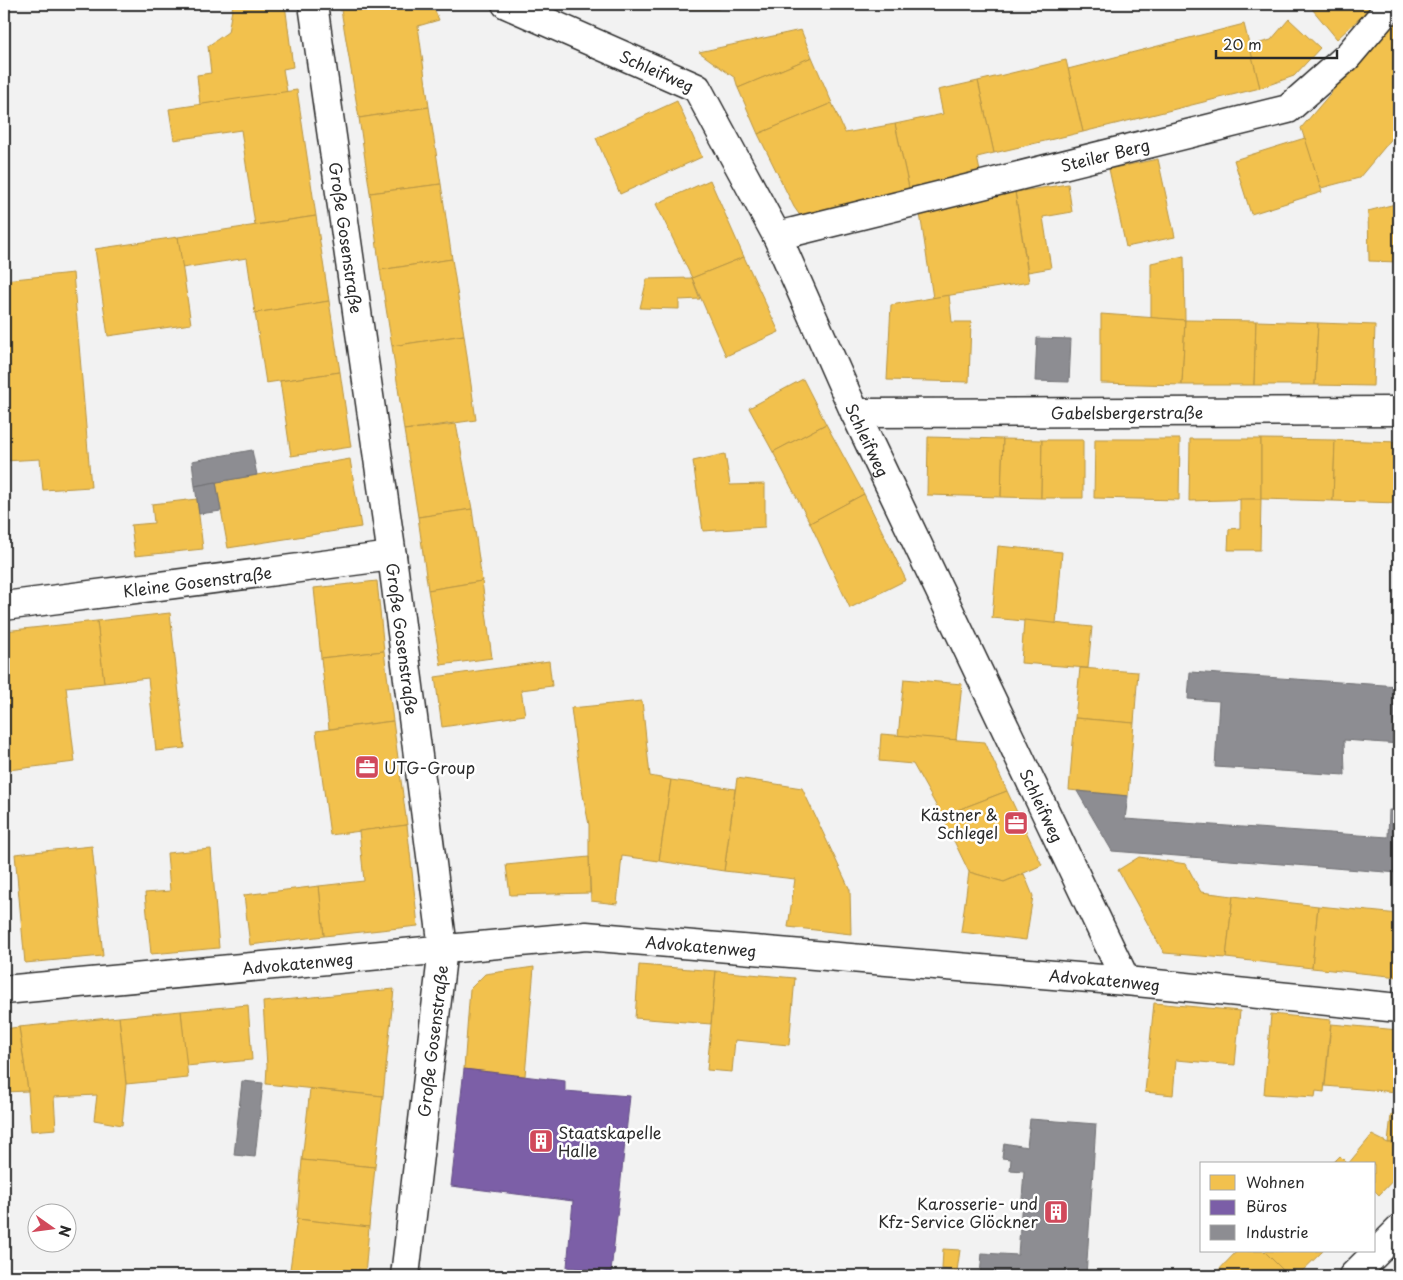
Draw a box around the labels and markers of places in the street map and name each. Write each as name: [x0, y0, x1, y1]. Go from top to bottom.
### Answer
office icon: UTG-Group: [354, 754, 380, 780]
place label: UTG-Group: [384, 755, 475, 779]
place label: Kästner & Schlegel: [921, 802, 998, 844]
office icon: Kästner & Schlegel: [1003, 810, 1029, 836]
place label: Staatskapelle Halle: [558, 1120, 662, 1162]
building icon: Staatskapelle Halle: [528, 1128, 554, 1154]
place label: Karosserie- und Kfz-Service Glöckner: [878, 1191, 1039, 1233]
building icon: Karosserie- und Kfz-Service Glöckner: [1043, 1199, 1069, 1225]

